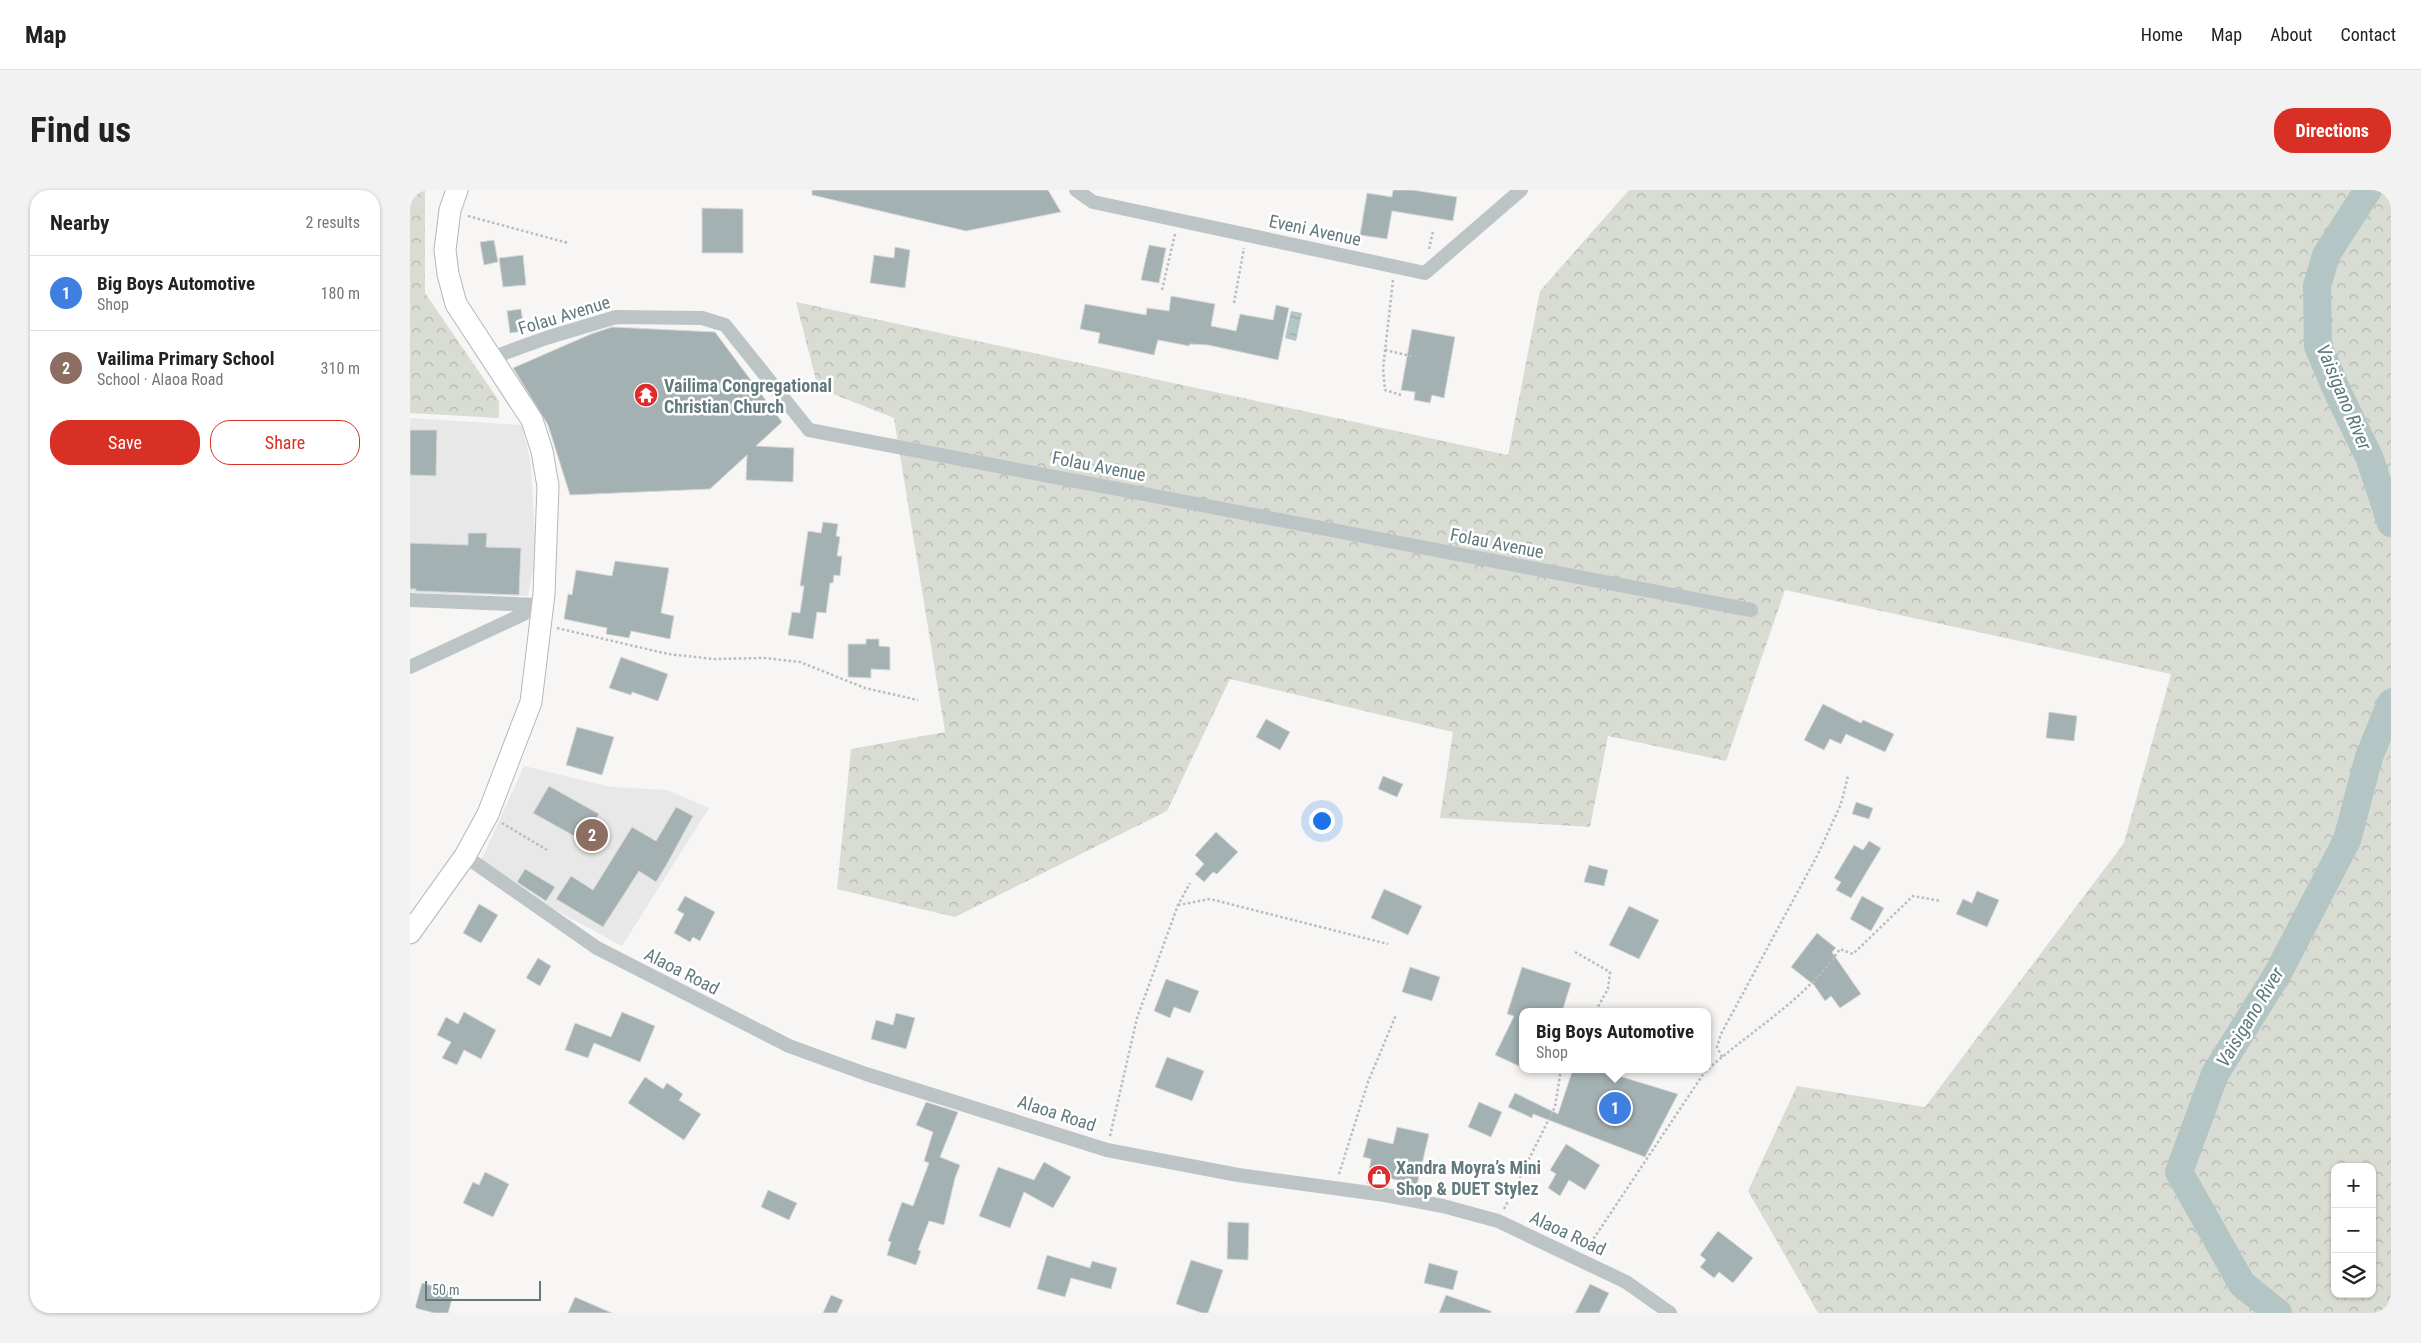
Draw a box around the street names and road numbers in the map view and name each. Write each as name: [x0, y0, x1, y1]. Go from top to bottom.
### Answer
street label: Eveni Avenue: [1267, 210, 1363, 250]
street label: Folau Avenue: [516, 291, 612, 339]
street label: Folau Avenue: [1050, 447, 1148, 485]
street label: Folau Avenue: [1448, 524, 1546, 562]
street label: Alaoa Road: [641, 943, 723, 999]
street label: Alaoa Road: [1015, 1090, 1099, 1136]
street label: Alaoa Road: [1527, 1206, 1609, 1260]

